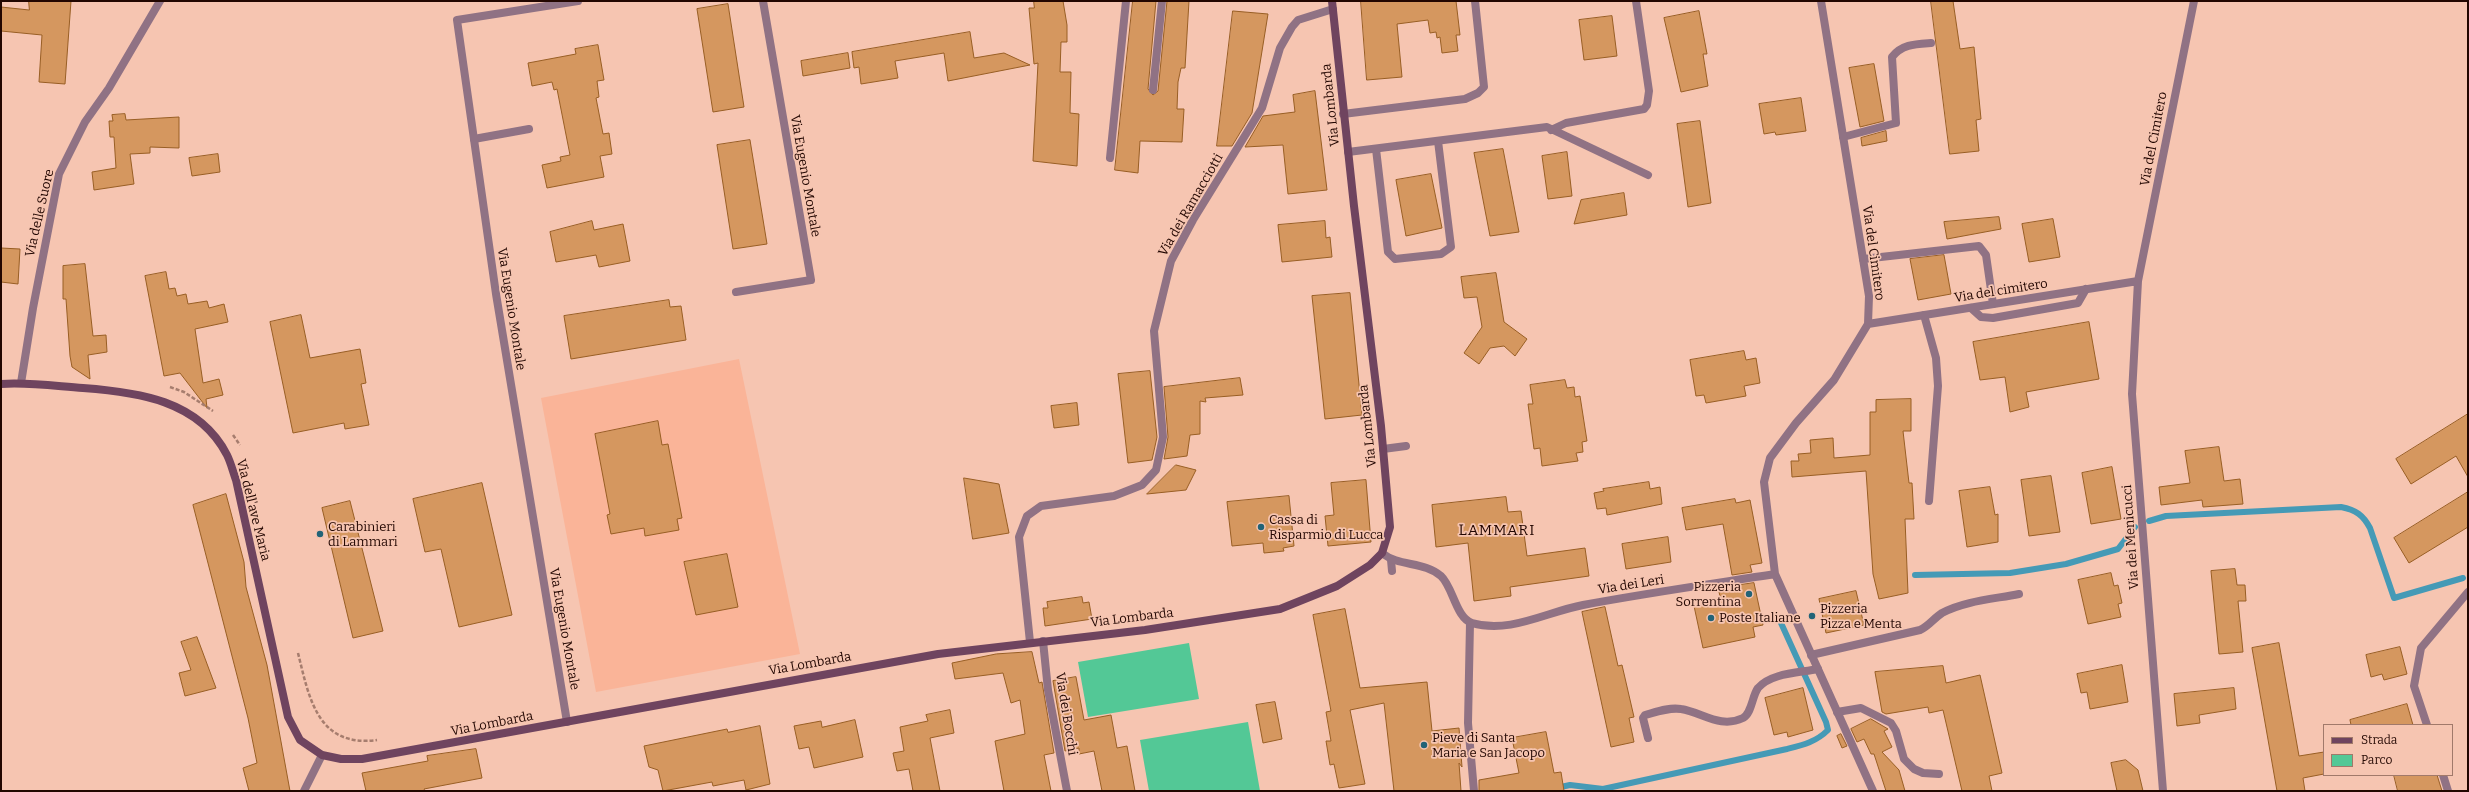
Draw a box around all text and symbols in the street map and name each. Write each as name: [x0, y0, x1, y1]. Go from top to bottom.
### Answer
street label: Via Lombarda: [1319, 63, 1343, 147]
street label: Via del Cimitero: [2137, 91, 2171, 187]
street label: Via Eugenio Montale: [787, 114, 823, 238]
street label: Via dei Ramacciotti: [1155, 151, 1227, 259]
street label: Via delle Suore: [22, 168, 58, 258]
street label: Via del Cimitero: [1859, 205, 1887, 301]
street label: Via Eugenio Montale: [494, 247, 528, 371]
street label: Via del cimitero: [1953, 276, 2049, 306]
street label: Via Lombarda: [1356, 384, 1380, 468]
street label: Via dell'ave Maria: [233, 457, 273, 563]
street label: Via dei Menicucci: [2120, 484, 2142, 590]
place label: Cassa di Risparmio di Lucca: [1269, 512, 1383, 543]
place label: Carabinieri di Lammari: [328, 519, 398, 550]
marker: Cassa di Risparmio di Lucca: [1256, 522, 1266, 532]
district label: LAMMARI: [1459, 522, 1535, 540]
marker: Carabinieri di Lammari: [315, 529, 325, 539]
street label: Via Eugenio Montale: [546, 567, 582, 691]
street label: Via dei Leri: [1597, 572, 1665, 598]
place label: Pizzeria Sorrentina: [1676, 579, 1741, 610]
marker: Pizzeria Sorrentina: [1744, 589, 1754, 599]
place label: Pizzeria Pizza e Menta: [1820, 601, 1902, 632]
street label: Via Lombarda: [1090, 605, 1174, 631]
place label: Poste Italiane: [1719, 610, 1801, 626]
marker: Pizzeria Pizza e Menta: [1807, 611, 1817, 621]
marker: Poste Italiane: [1706, 613, 1716, 623]
street label: Via Lombarda: [768, 649, 852, 679]
street label: Via dei Bocchi: [1052, 671, 1080, 757]
street label: Via Lombarda: [450, 708, 534, 740]
legend: [2323, 724, 2453, 776]
place label: Pieve di Santa Maria e San Jacopo: [1432, 730, 1545, 761]
text: Strada: [2361, 733, 2397, 747]
marker: Pieve di Santa Maria e San Jacopo: [1419, 740, 1429, 750]
text: Parco: [2361, 753, 2392, 767]

